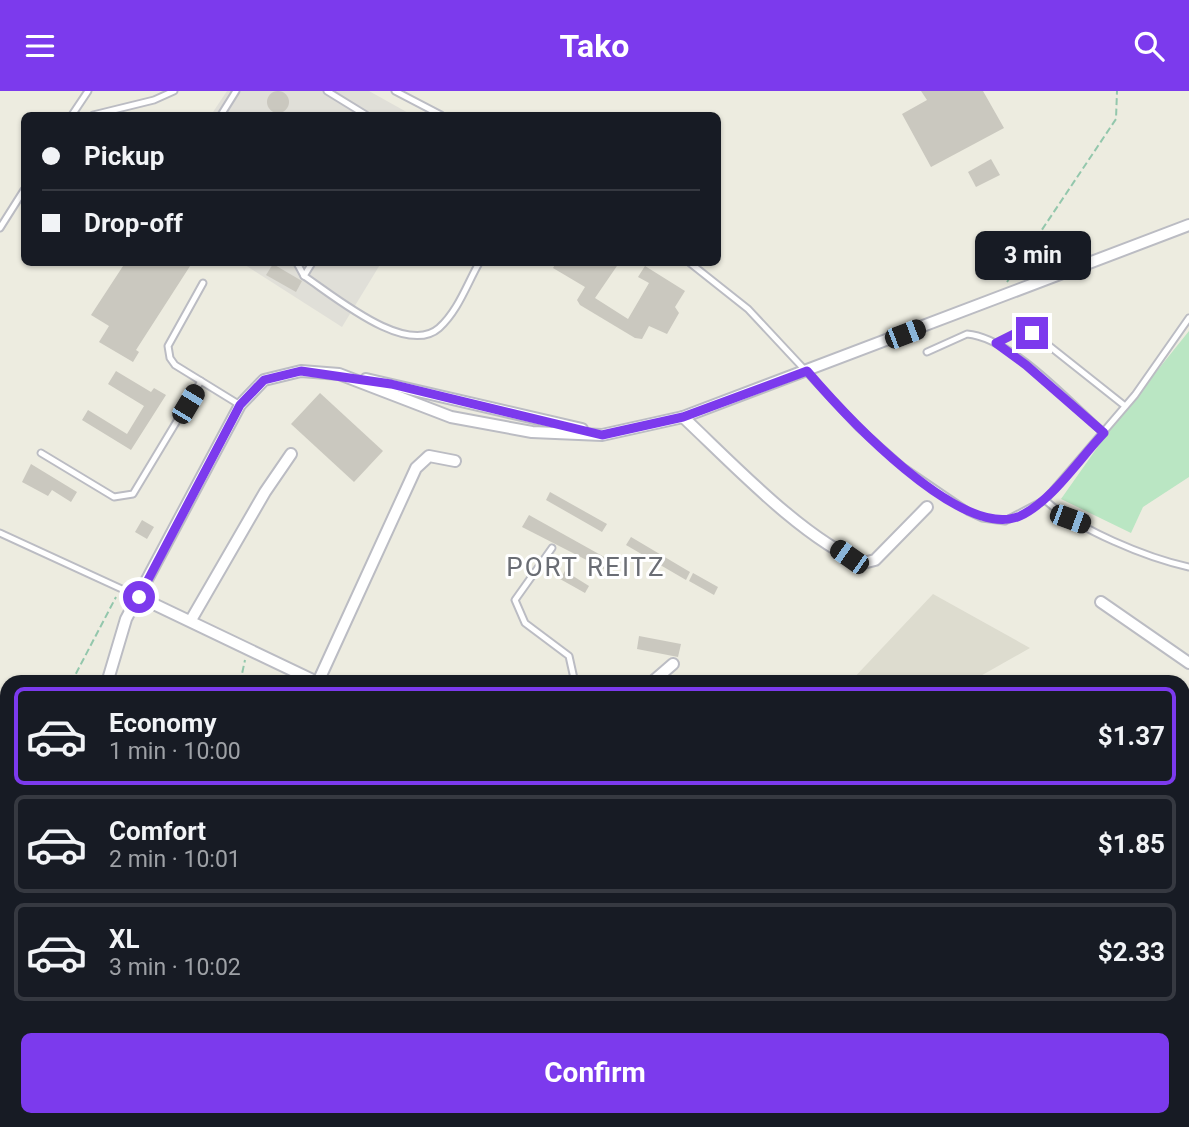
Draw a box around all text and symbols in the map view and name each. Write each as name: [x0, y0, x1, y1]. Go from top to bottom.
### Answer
icon: menu: [21, 27, 59, 65]
text: Tako: [560, 27, 629, 65]
icon: search: [1130, 27, 1168, 65]
text: Pickup: [84, 141, 164, 171]
text: Drop-off: [84, 208, 183, 238]
callout: 3 min: [974, 231, 1090, 281]
text: 3 min: [1004, 242, 1062, 269]
car: [882, 317, 929, 351]
route end: [1016, 317, 1048, 349]
car: [169, 381, 208, 427]
car: [1047, 502, 1094, 536]
car: [826, 536, 873, 578]
district label: PORT REITZ: [506, 552, 666, 582]
route start: [123, 581, 155, 613]
icon: car: [25, 705, 88, 768]
text: Economy: [109, 708, 216, 738]
text: $1.37: [1098, 721, 1165, 751]
text: 1 min · 10:00: [109, 738, 241, 765]
icon: car: [25, 813, 88, 876]
text: Comfort: [109, 816, 206, 846]
text: $1.85: [1098, 829, 1165, 859]
text: 2 min · 10:01: [109, 846, 241, 873]
icon: car: [25, 921, 88, 984]
text: XL: [109, 924, 140, 954]
text: $2.33: [1098, 937, 1165, 967]
text: 3 min · 10:02: [109, 954, 241, 981]
button: Confirm: [21, 1033, 1169, 1113]

